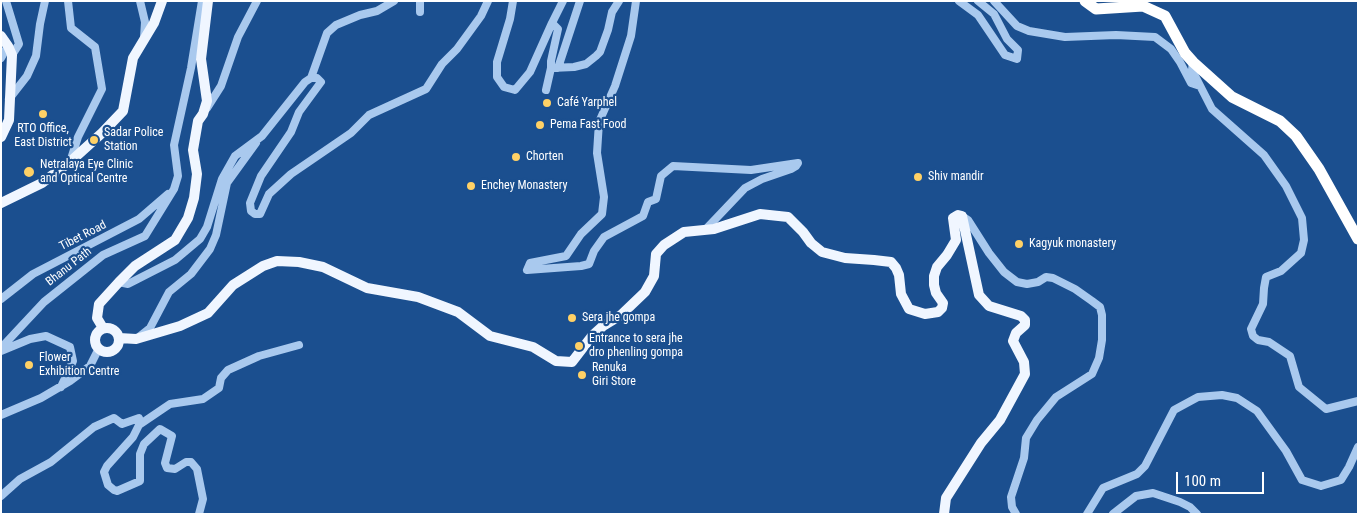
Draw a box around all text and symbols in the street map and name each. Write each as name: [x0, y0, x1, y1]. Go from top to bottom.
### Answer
place label: Café Yarphel: [557, 96, 617, 110]
marker: Café Yarphel: [541, 97, 553, 109]
marker: RTO Office, East District: [37, 108, 49, 120]
place label: Pema Fast Food: [550, 118, 626, 132]
marker: Pema Fast Food: [534, 119, 546, 131]
place label: RTO Office, East District: [14, 122, 72, 150]
place label: Sadar Police Station: [104, 126, 163, 154]
marker: Sadar Police Station: [88, 134, 100, 146]
place label: Chorten: [526, 150, 564, 164]
marker: Chorten: [510, 151, 522, 163]
place label: Netralaya Eye Clinic and Optical Centre: [40, 158, 133, 186]
marker: Netralaya Eye Clinic and Optical Centre: [22, 165, 36, 179]
place label: Shiv mandir: [928, 170, 984, 184]
marker: Shiv mandir: [912, 171, 924, 183]
place label: Enchey Monastery: [481, 179, 567, 193]
marker: Enchey Monastery: [465, 180, 477, 192]
street label: Tibet Road: [57, 218, 109, 254]
place label: Kagyuk monastery: [1029, 237, 1116, 251]
marker: Kagyuk monastery: [1013, 238, 1025, 250]
street label: Bhanu Path: [43, 245, 95, 289]
place label: Sera jhe gompa: [582, 311, 655, 325]
marker: Sera jhe gompa: [566, 312, 578, 324]
place label: Entrance to sera jhe dro phenling gompa: [589, 332, 683, 360]
marker: Entrance to sera jhe dro phenling gompa: [573, 340, 585, 352]
place label: Flower Exhibition Centre: [39, 351, 119, 379]
marker: Flower Exhibition Centre: [23, 359, 35, 371]
place label: Renuka Giri Store: [592, 361, 636, 389]
marker: Renuka Giri Store: [576, 369, 588, 381]
scale bar: [1179, 462, 1266, 494]
text: 100 m: [1184, 472, 1221, 490]

